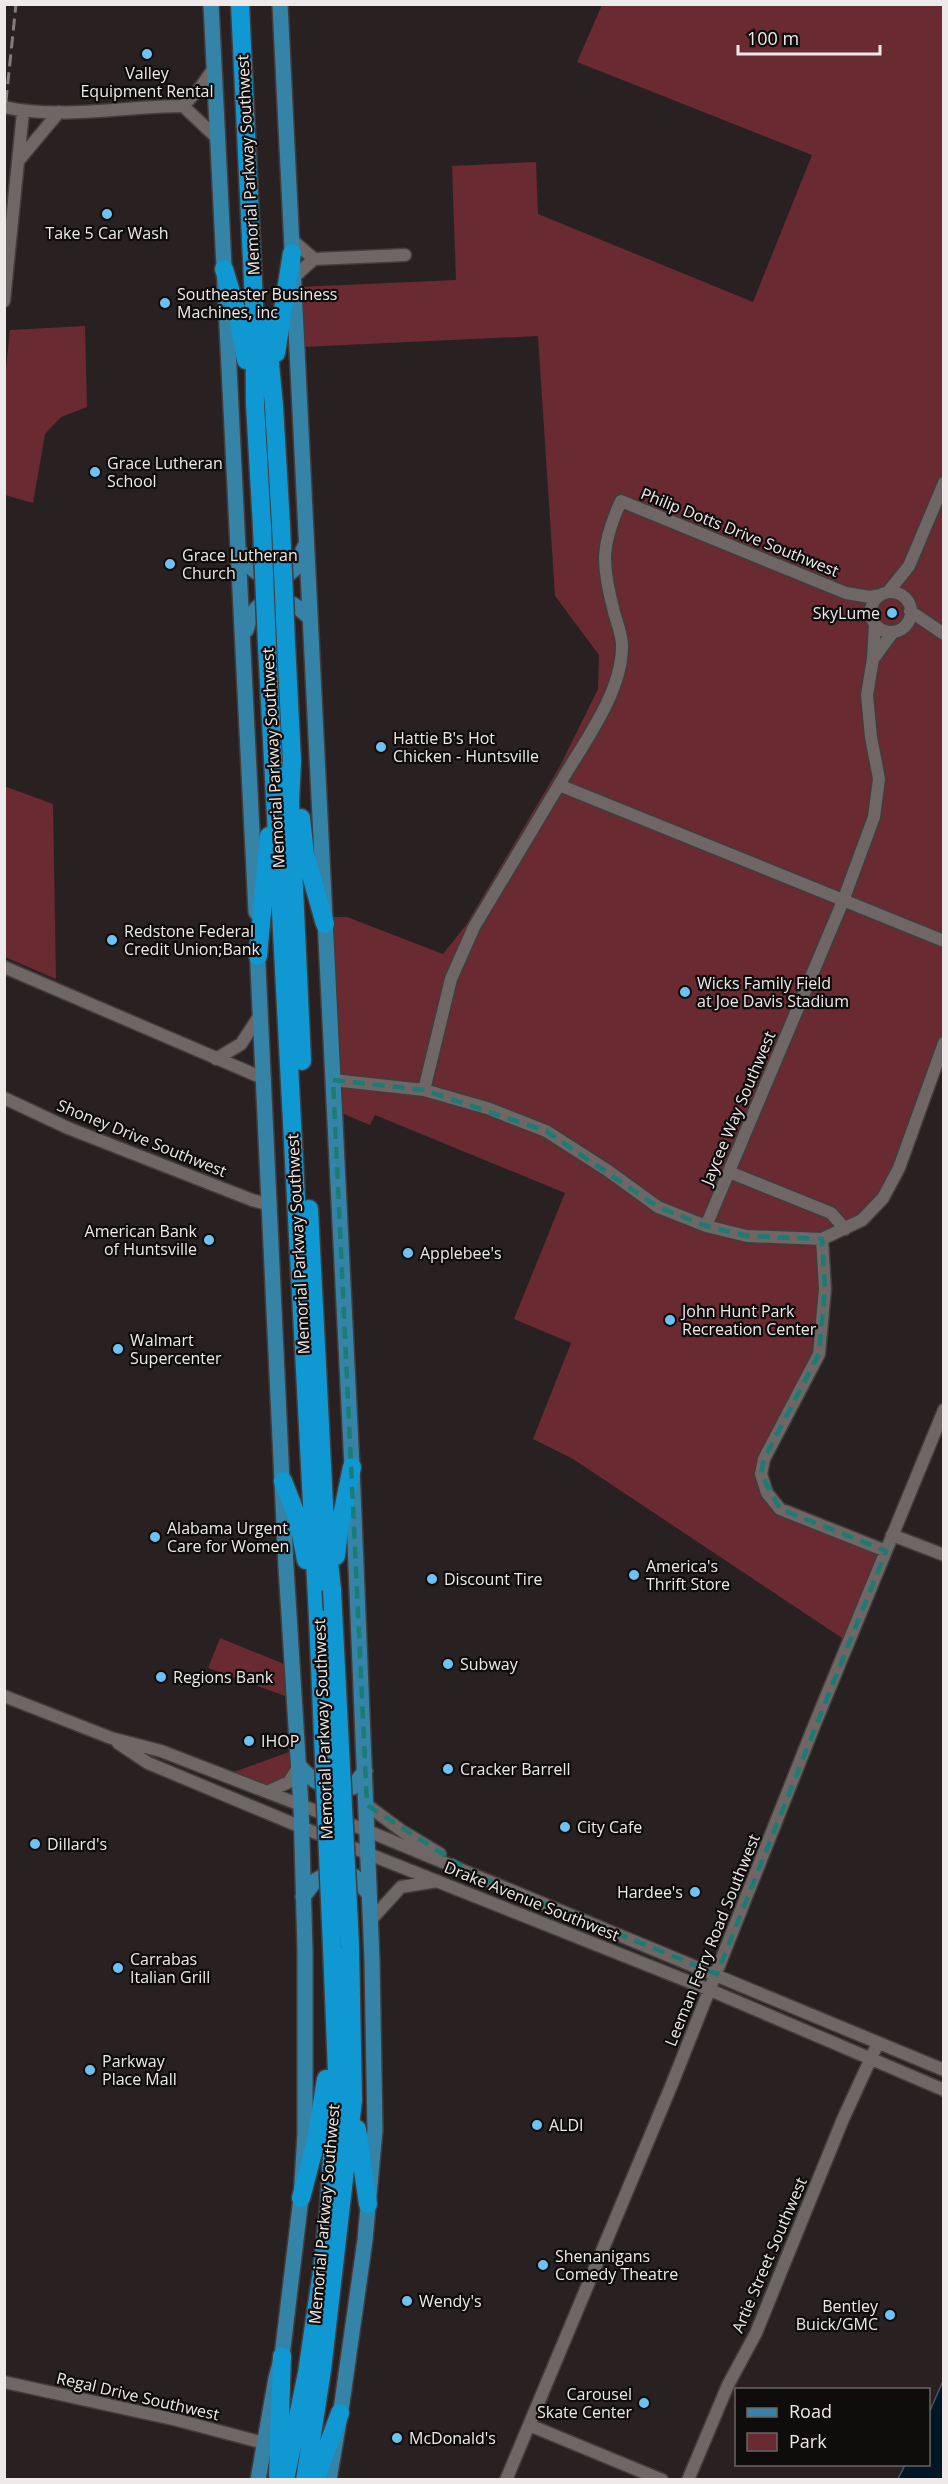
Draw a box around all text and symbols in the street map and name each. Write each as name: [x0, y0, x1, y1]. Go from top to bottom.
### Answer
scale bar: [738, 18, 880, 56]
text: 100 m: [747, 26, 799, 50]
marker: Valley Equipment Rental: [140, 47, 154, 61]
street label: Memorial Parkway Southwest: [231, 54, 265, 276]
place label: Valley Equipment Rental: [80, 62, 214, 102]
marker: Take 5 Car Wash: [100, 207, 114, 221]
place label: Take 5 Car Wash: [45, 222, 169, 244]
place label: Southeaster Business Machines, inc: [177, 283, 337, 323]
marker: Southeaster Business Machines, inc: [158, 296, 172, 310]
place label: Grace Lutheran School: [107, 452, 223, 492]
marker: Grace Lutheran School: [88, 465, 102, 479]
street label: Philip Dotts Drive Southwest: [638, 482, 843, 582]
place label: Grace Lutheran Church: [182, 544, 298, 584]
marker: Grace Lutheran Church: [163, 557, 177, 571]
place label: SkyLume: [813, 602, 880, 624]
marker: SkyLume: [885, 606, 899, 620]
street label: Memorial Parkway Southwest: [256, 647, 290, 869]
place label: Hattie B's Hot Chicken - Huntsville: [393, 727, 539, 767]
marker: Hattie B's Hot Chicken - Huntsville: [374, 740, 388, 754]
place label: Redstone Federal Credit Union;Bank: [124, 920, 260, 960]
marker: Redstone Federal Credit Union;Bank: [105, 933, 119, 947]
place label: Wicks Family Field at Joe Davis Stadium: [697, 972, 849, 1012]
marker: Wicks Family Field at Joe Davis Stadium: [678, 985, 692, 999]
street label: Jaycee Way Southwest: [695, 1027, 781, 1190]
street label: Shoney Drive Southwest: [54, 1094, 230, 1182]
street label: Memorial Parkway Southwest: [281, 1133, 315, 1355]
place label: American Bank of Huntsville: [85, 1220, 198, 1260]
marker: American Bank of Huntsville: [202, 1233, 216, 1247]
place label: Applebee's: [420, 1242, 502, 1264]
marker: Applebee's: [401, 1246, 415, 1260]
place label: John Hunt Park Recreation Center: [680, 1300, 817, 1340]
marker: John Hunt Park Recreation Center: [663, 1313, 677, 1327]
place label: Walmart Supercenter: [130, 1329, 222, 1369]
marker: Walmart Supercenter: [111, 1342, 125, 1356]
place label: Alabama Urgent Care for Women: [167, 1517, 289, 1557]
marker: Alabama Urgent Care for Women: [148, 1530, 162, 1544]
place label: America's Thrift Store: [646, 1555, 730, 1595]
place label: Discount Tire: [444, 1568, 542, 1590]
marker: America's Thrift Store: [627, 1568, 641, 1582]
marker: Discount Tire: [425, 1572, 439, 1586]
street label: Memorial Parkway Southwest: [308, 1618, 338, 1840]
place label: Subway: [460, 1653, 519, 1675]
marker: Subway: [441, 1657, 455, 1671]
place label: Regions Bank: [173, 1666, 274, 1688]
marker: Regions Bank: [154, 1670, 168, 1684]
place label: IHOP: [261, 1730, 299, 1752]
marker: IHOP: [242, 1734, 256, 1748]
place label: Cracker Barrell: [460, 1758, 571, 1780]
marker: Cracker Barrell: [441, 1762, 455, 1776]
place label: City Cafe: [577, 1816, 642, 1838]
marker: City Cafe: [558, 1820, 572, 1834]
street label: Leeman Ferry Road Southwest: [659, 1830, 765, 2049]
place label: Dillard's: [47, 1833, 107, 1855]
marker: Dillard's: [28, 1837, 42, 1851]
street label: Drake Avenue Southwest: [441, 1856, 623, 1946]
place label: Hardee's: [617, 1881, 683, 1903]
marker: Hardee's: [688, 1885, 702, 1899]
place label: Carrabas Italian Grill: [130, 1948, 210, 1988]
marker: Carrabas Italian Grill: [111, 1961, 125, 1975]
place label: Parkway Place Mall: [102, 2050, 177, 2090]
marker: Parkway Place Mall: [83, 2063, 97, 2077]
street label: Memorial Parkway Southwest: [303, 2103, 345, 2325]
place label: ALDI: [549, 2114, 584, 2136]
marker: ALDI: [530, 2118, 544, 2132]
street label: Artie Street Southwest: [726, 2174, 812, 2336]
place label: Shenanigans Comedy Theatre: [555, 2245, 678, 2285]
marker: Shenanigans Comedy Theatre: [536, 2258, 550, 2272]
place label: Wendy's: [419, 2290, 482, 2312]
marker: Wendy's: [400, 2294, 414, 2308]
place label: Bentley Buick/GMC: [796, 2295, 879, 2335]
marker: Bentley Buick/GMC: [883, 2308, 897, 2322]
street label: Regal Drive Southwest: [54, 2367, 222, 2425]
place label: Carousel Skate Center: [537, 2383, 632, 2423]
legend: [735, 2388, 930, 2466]
marker: Carousel Skate Center: [637, 2396, 651, 2410]
text: Road: [789, 2399, 832, 2423]
place label: McDonald's: [409, 2427, 496, 2449]
text: Park: [789, 2429, 827, 2453]
marker: McDonald's: [390, 2431, 404, 2445]

